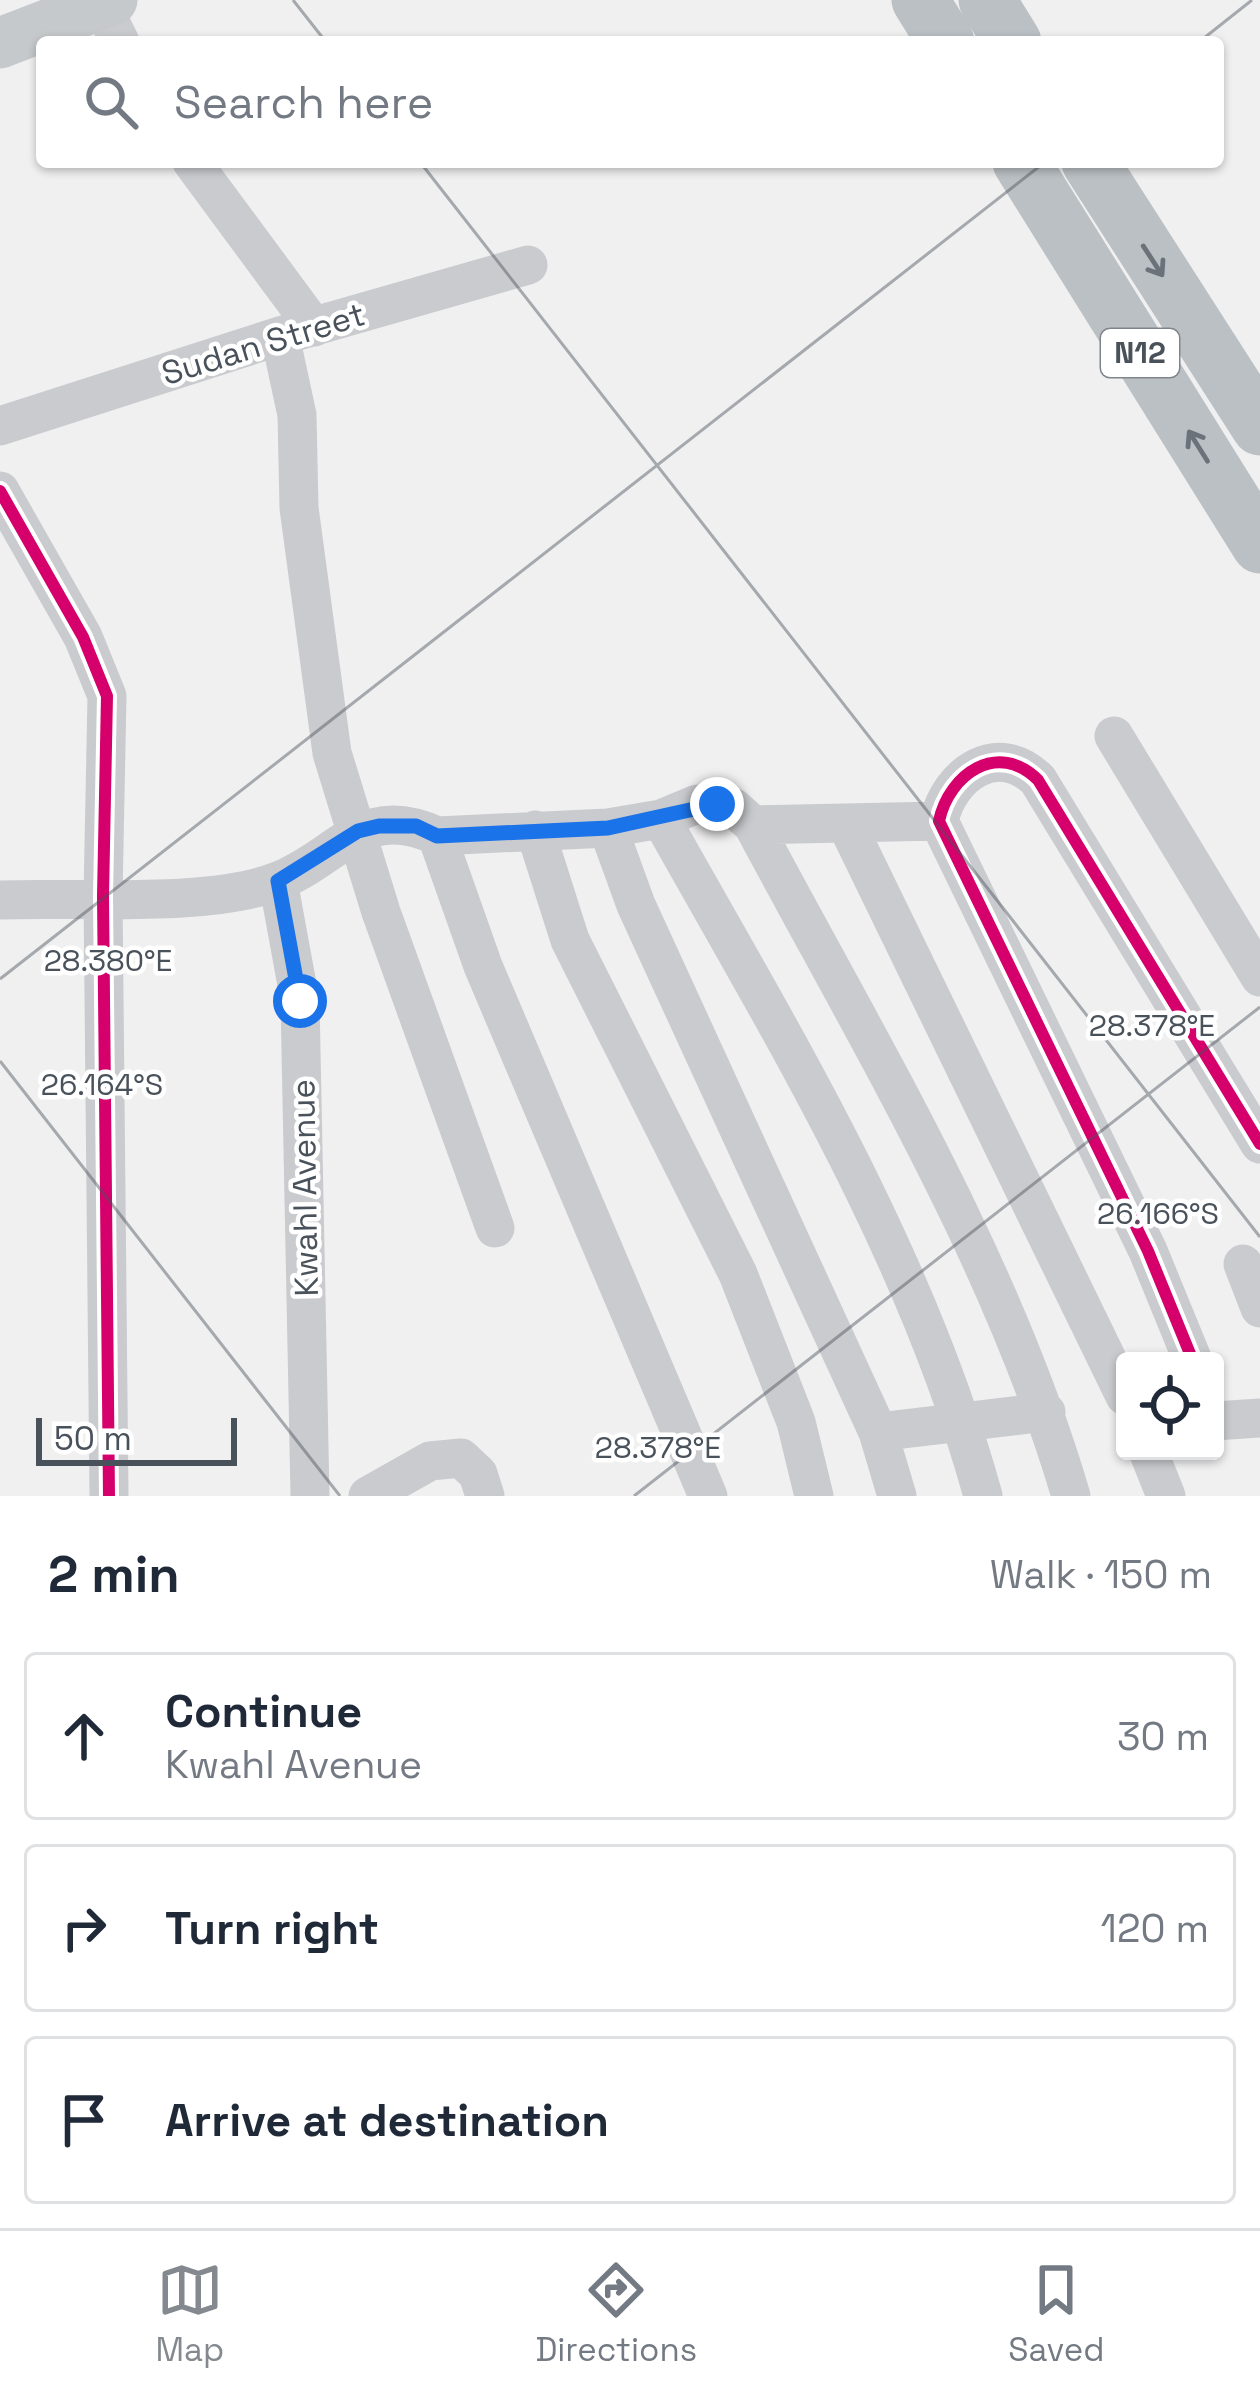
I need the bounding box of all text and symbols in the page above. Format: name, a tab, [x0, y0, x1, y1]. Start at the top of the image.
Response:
search box	[36, 36, 1224, 168]
icon: search	[78, 69, 144, 135]
text: Search here	[174, 74, 433, 131]
one-way arrow	[1141, 243, 1166, 277]
street label: Sudan Street	[157, 293, 370, 395]
road number: N12	[1101, 329, 1179, 377]
one-way arrow	[1186, 429, 1210, 463]
route end	[690, 777, 744, 831]
text: 28.380°E	[44, 941, 172, 980]
route start	[273, 974, 327, 1028]
text: 28.378°E	[1089, 1006, 1215, 1045]
text: 26.164°S	[41, 1065, 163, 1104]
street label: Kwahl Avenue	[282, 1079, 328, 1297]
text: 26.166°S	[1097, 1194, 1219, 1233]
map controls	[1116, 1352, 1224, 1460]
button: locate	[1116, 1352, 1224, 1460]
scale bar	[36, 1412, 237, 1465]
text: 50 m	[54, 1418, 132, 1460]
text: 28.378°E	[595, 1428, 721, 1467]
text: 2 min	[48, 1542, 180, 1607]
text: Walk · 150 m	[990, 1550, 1212, 1599]
text: Continue	[165, 1683, 362, 1740]
icon: ahead	[51, 1703, 117, 1769]
text: 30 m	[1117, 1712, 1209, 1761]
text: Kwahl Avenue	[165, 1740, 422, 1789]
icon: right	[51, 1895, 117, 1961]
text: Turn right	[165, 1900, 379, 1957]
text: 120 m	[1101, 1904, 1209, 1953]
icon: arrive	[51, 2087, 117, 2153]
text: Arrive at destination	[165, 2092, 609, 2149]
tab: Map	[156, 2257, 224, 2371]
tab: Directions	[535, 2257, 697, 2371]
tab: Saved	[1008, 2257, 1104, 2371]

